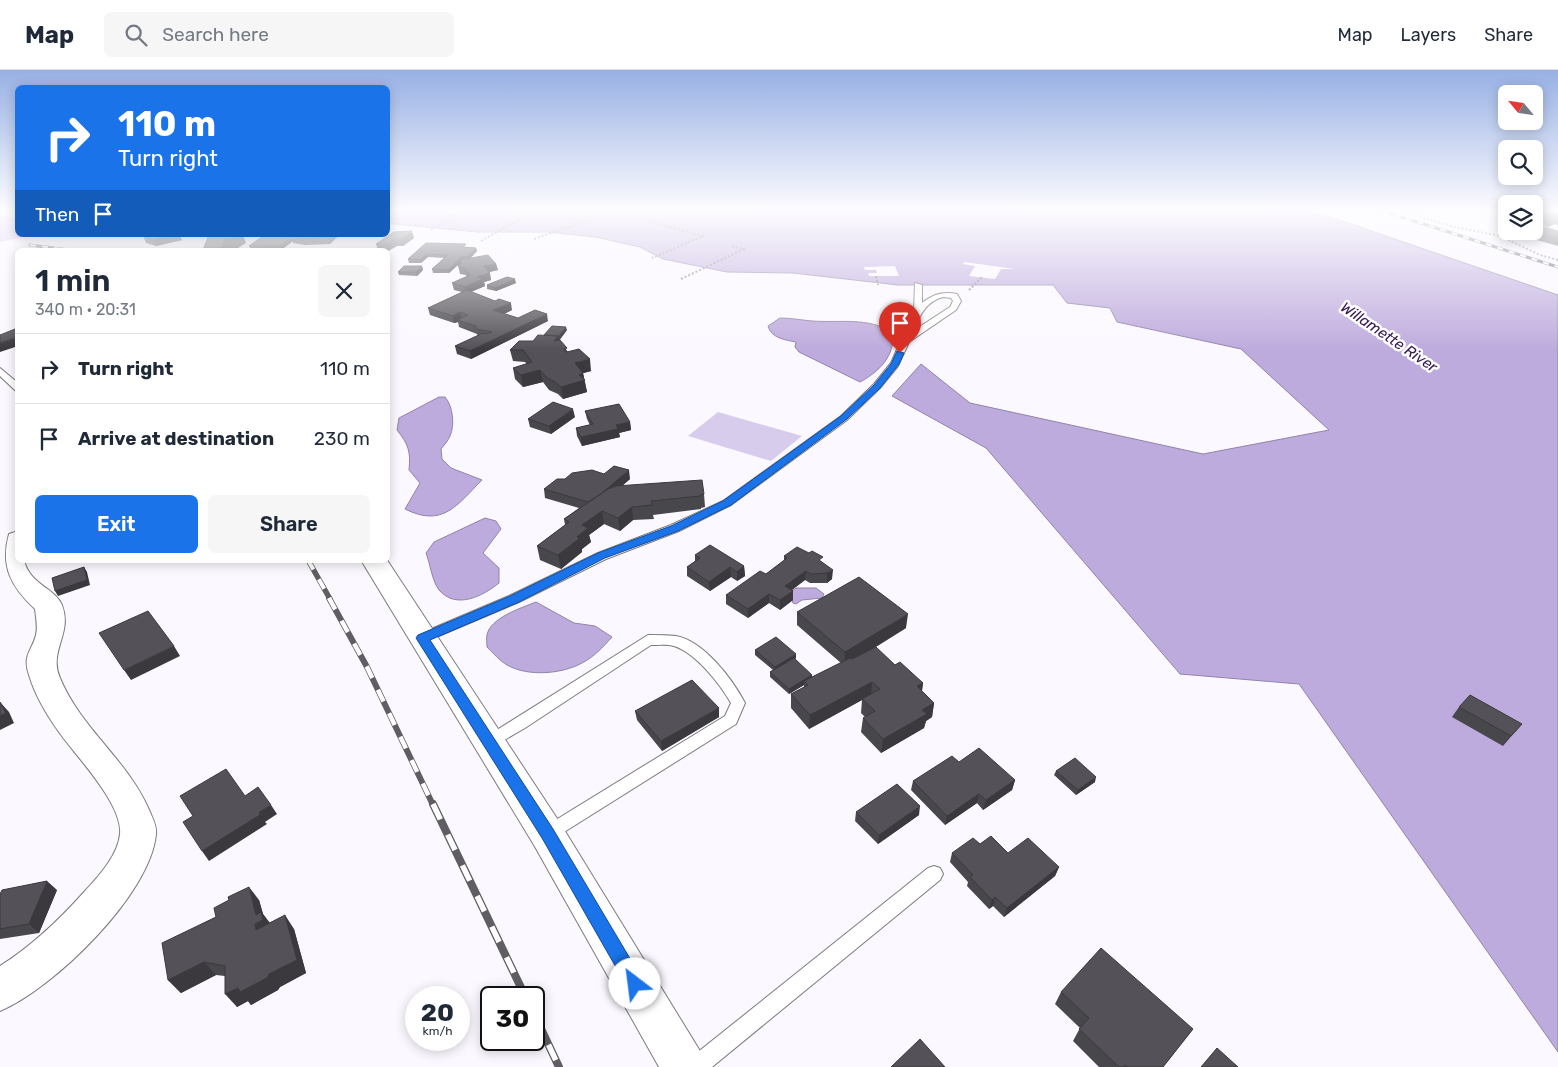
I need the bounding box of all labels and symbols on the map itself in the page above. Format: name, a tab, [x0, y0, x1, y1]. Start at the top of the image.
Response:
north arrow	[1498, 85, 1542, 130]
water label: Willamette River	[1337, 298, 1442, 377]
pin	[879, 302, 921, 353]
position arrow	[608, 957, 660, 1009]
speed limit sign: 30	[480, 986, 545, 1051]

